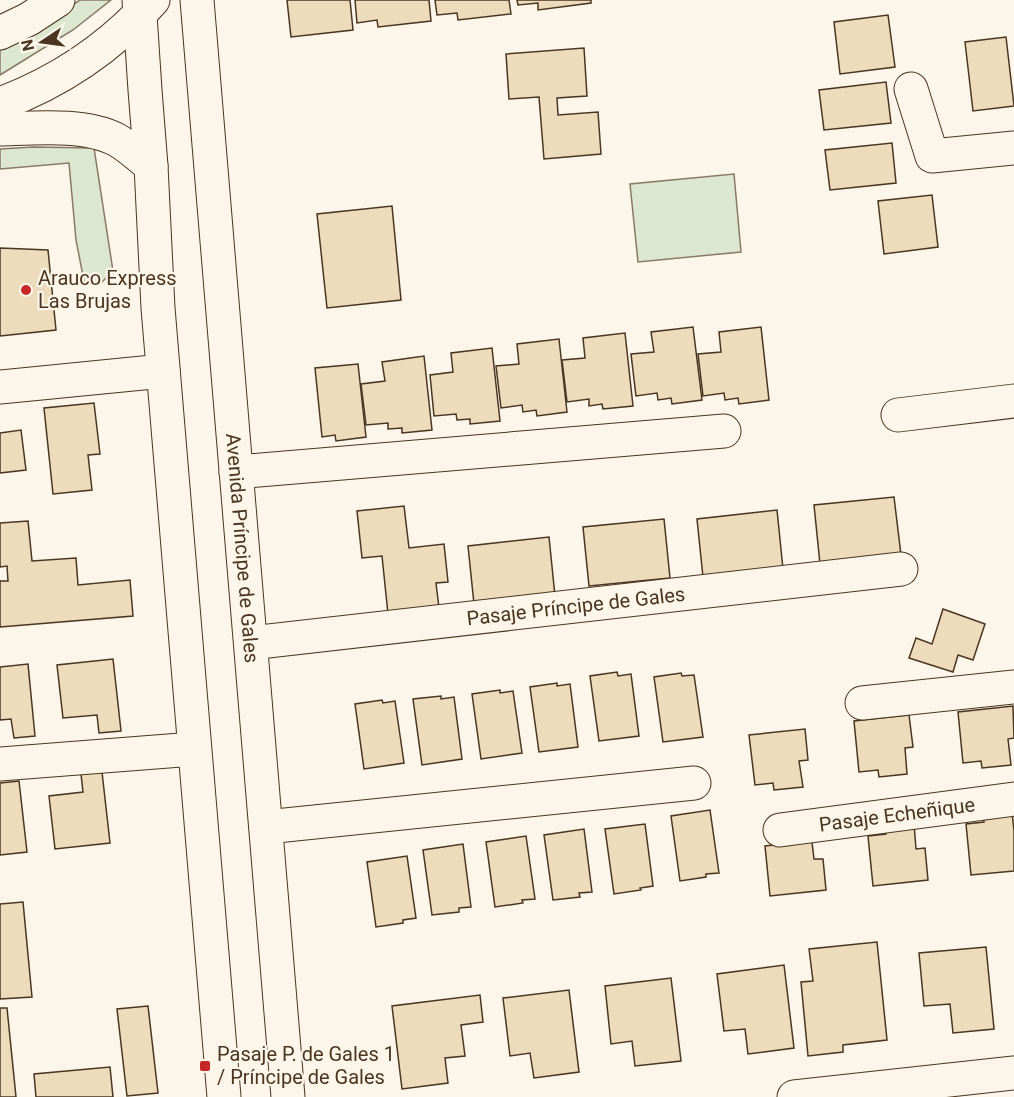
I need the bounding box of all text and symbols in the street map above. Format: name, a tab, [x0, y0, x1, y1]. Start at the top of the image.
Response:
north arrow	[12, 12, 72, 72]
text: N	[17, 38, 38, 53]
place label: Arauco Express Las Brujas	[38, 266, 177, 313]
marker: Arauco Express Las Brujas	[19, 283, 33, 297]
street label: Avenida Príncipe de Gales	[221, 432, 264, 664]
street label: Pasaje Príncipe de Gales	[465, 582, 686, 630]
street label: Pasaje Echeñique	[817, 792, 976, 837]
place label: Pasaje P. de Gales 1 / Príncipe de Gales	[217, 1042, 395, 1089]
marker: Pasaje P. de Gales 1 / Príncipe de Gales	[198, 1059, 212, 1073]

